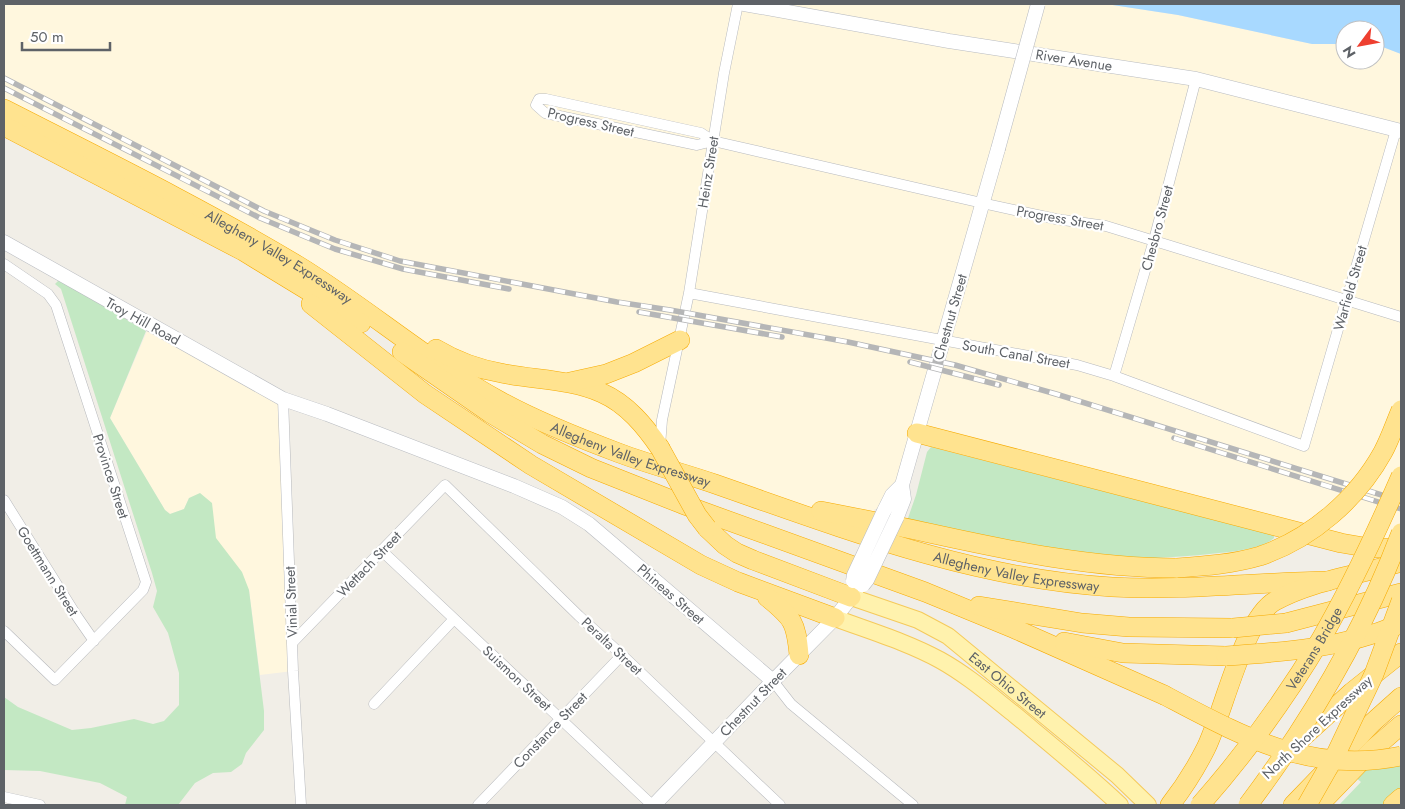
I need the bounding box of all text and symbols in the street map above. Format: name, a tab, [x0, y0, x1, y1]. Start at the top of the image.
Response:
scale bar	[22, 20, 110, 52]
north arrow	[1335, 20, 1385, 70]
text: 50 m	[30, 26, 64, 48]
text: N	[1338, 42, 1360, 62]
street label: River Avenue	[1034, 44, 1114, 76]
street label: Progress Street	[546, 102, 637, 142]
street label: Heinz Street	[692, 134, 724, 209]
street label: Chesbro Street	[1136, 182, 1178, 273]
street label: Progress Street	[1015, 200, 1106, 236]
street label: Allegheny Valley Expressway	[202, 205, 357, 309]
street label: Warfield Street	[1328, 243, 1372, 333]
street label: Chestnut Street	[928, 271, 972, 362]
street label: Troy Hill Road	[102, 292, 184, 350]
street label: South Canal Street	[961, 335, 1072, 373]
street label: Allegheny Valley Expressway	[547, 417, 714, 492]
street label: Province Street	[88, 431, 134, 522]
street label: Goettmann Street	[12, 522, 84, 620]
street label: Wettach Street	[332, 526, 406, 602]
street label: Allegheny Valley Expressway	[931, 546, 1101, 596]
street label: Phineas Street	[633, 559, 709, 629]
street label: Vinial Street	[280, 565, 302, 638]
street label: Veterans Bridge	[1281, 603, 1347, 694]
street label: Peralta Street	[577, 612, 647, 680]
street label: Suismon Street	[478, 641, 556, 716]
street label: East Ohio Street	[965, 647, 1051, 723]
street label: Chestnut Street	[715, 663, 791, 741]
street label: North Shore Expressway	[1258, 670, 1377, 783]
street label: Constance Street	[508, 687, 592, 773]

